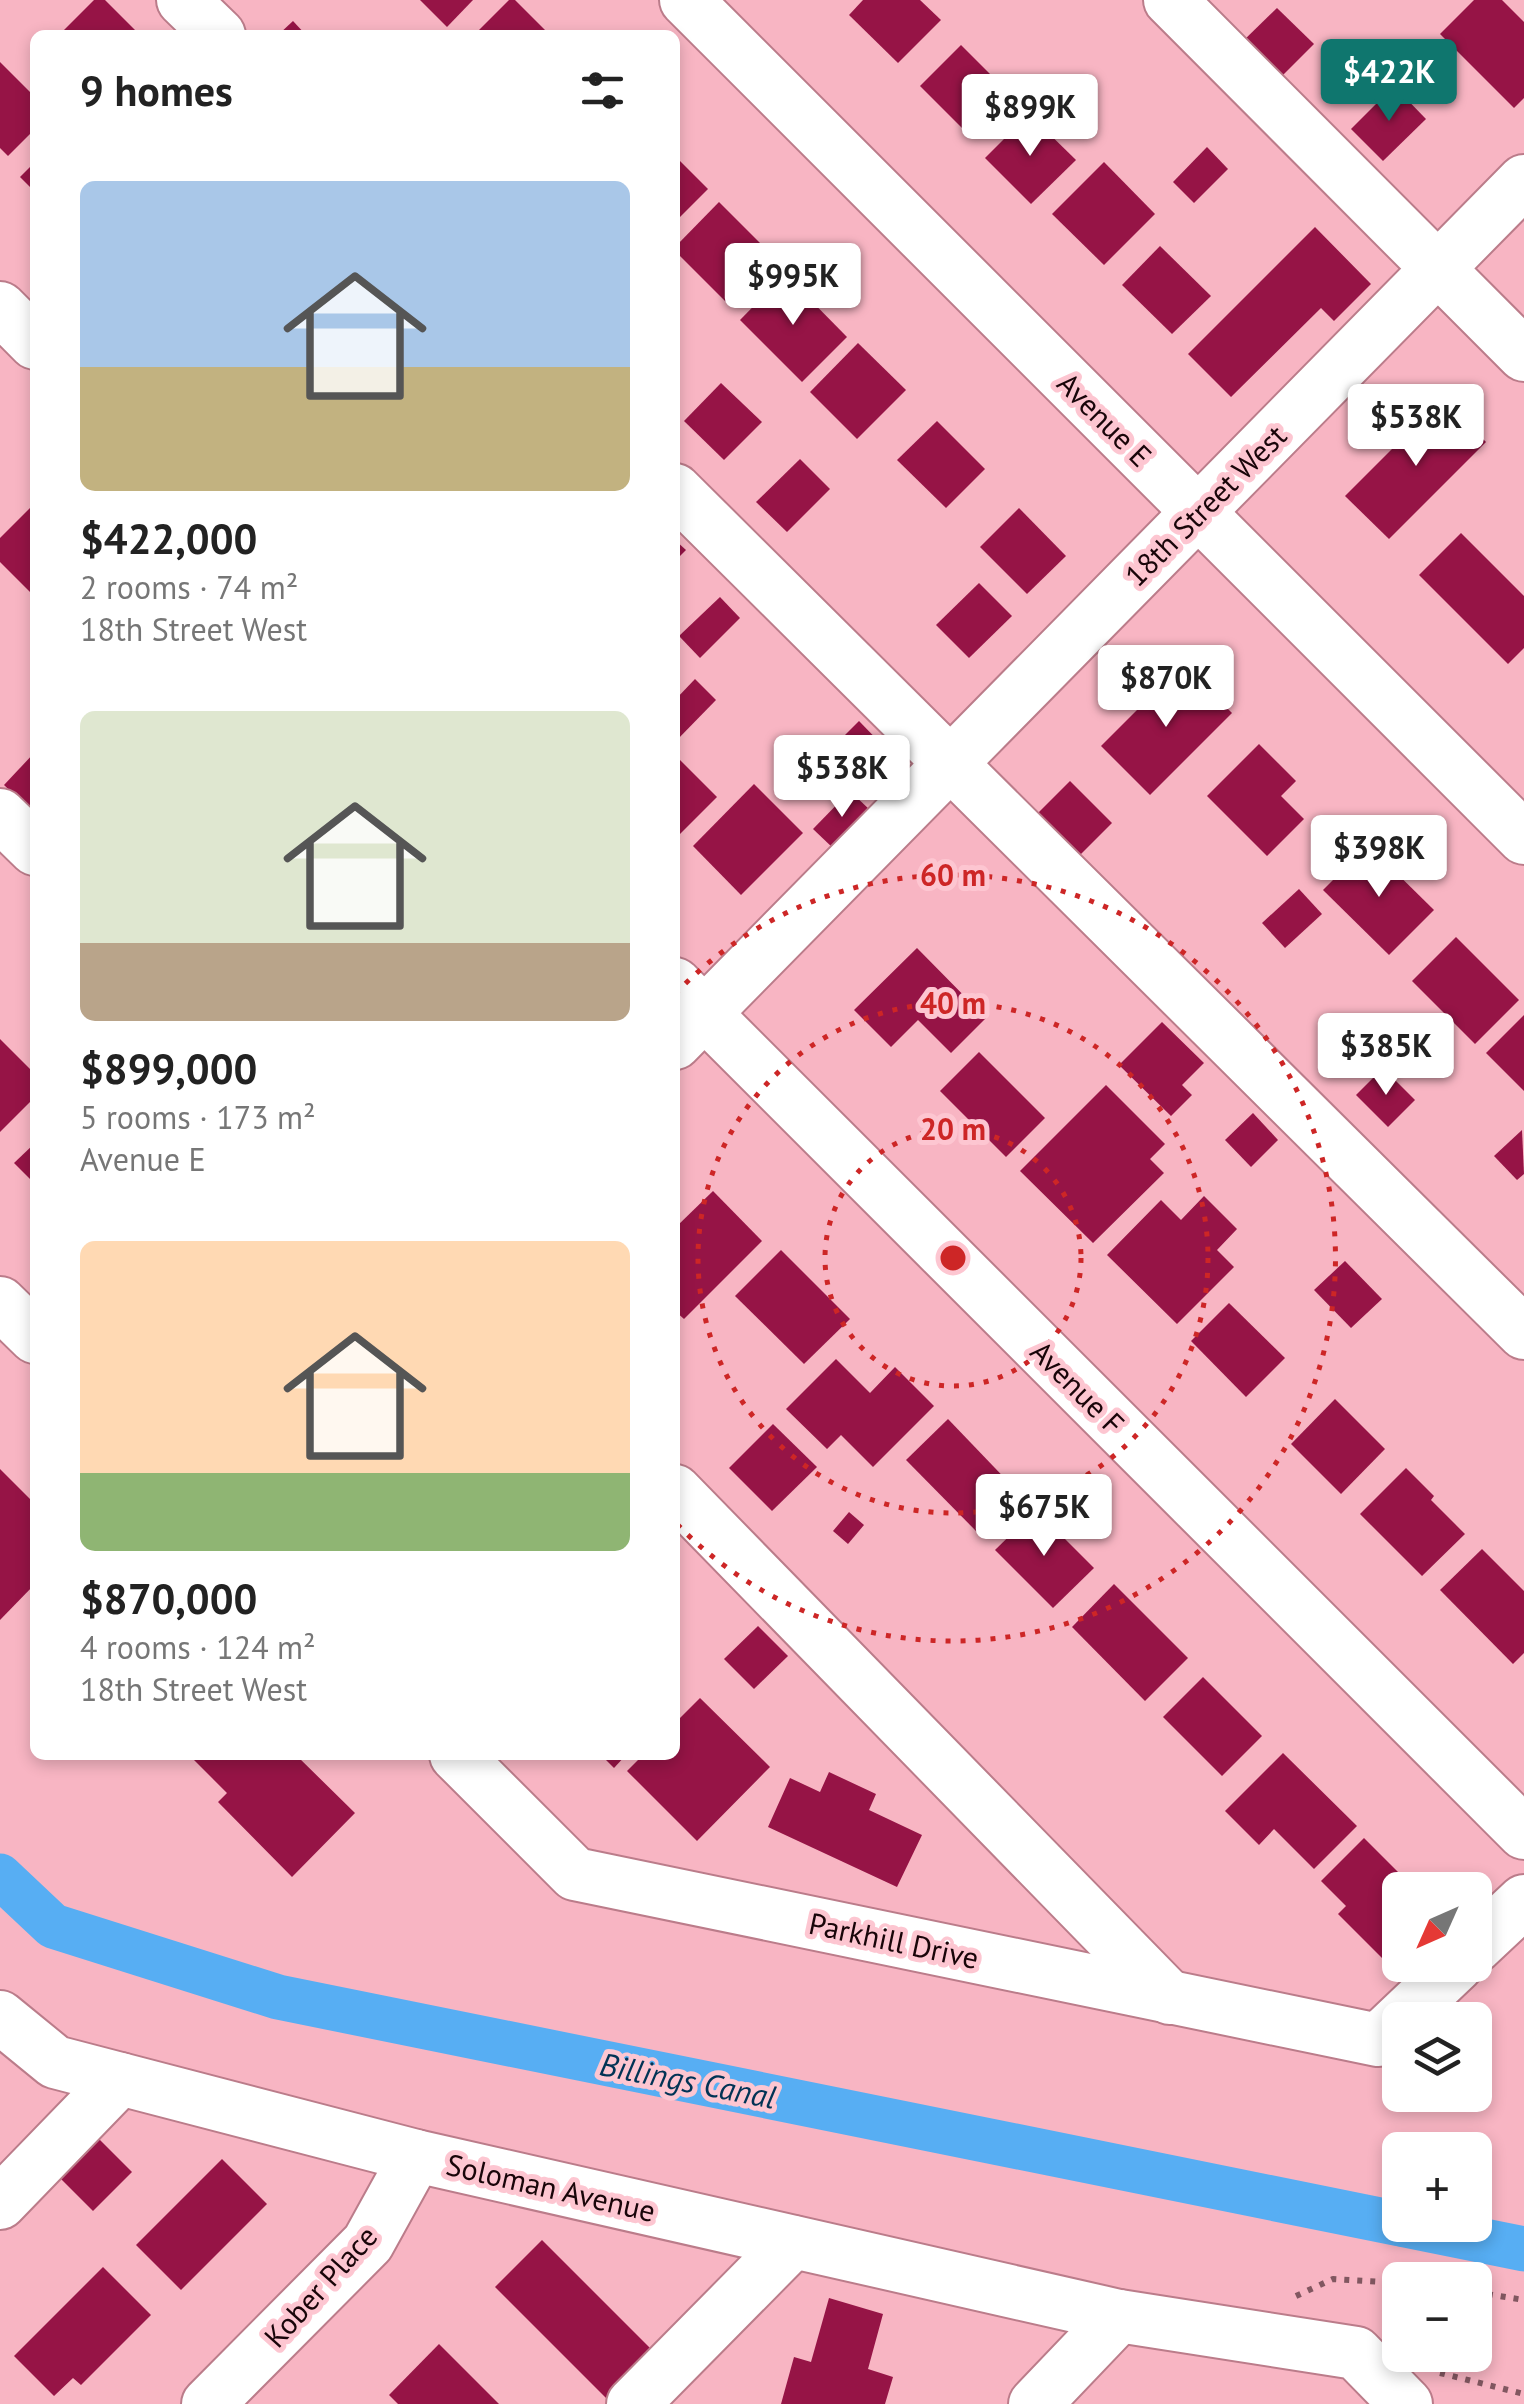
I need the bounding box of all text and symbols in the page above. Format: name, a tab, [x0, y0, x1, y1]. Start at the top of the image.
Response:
pin: $422K	[1319, 39, 1459, 124]
text: $422K	[1343, 50, 1435, 92]
text: 9 homes	[80, 63, 233, 118]
icon: filters	[575, 63, 630, 118]
pin: $899K	[960, 74, 1100, 159]
text: $899K	[984, 85, 1076, 127]
pin: $995K	[723, 243, 863, 328]
icon: home	[265, 246, 445, 426]
text: $995K	[747, 254, 839, 296]
street label: Avenue E	[1050, 364, 1160, 474]
pin: $538K	[1346, 384, 1486, 469]
text: $538K	[1370, 395, 1462, 437]
street label: 18th Street West	[1116, 416, 1294, 594]
text: $422,000	[80, 511, 257, 566]
text: 2 rooms · 74 m²	[80, 566, 298, 608]
text: 18th Street West	[80, 608, 307, 650]
pin: $870K	[1096, 645, 1236, 730]
text: $870K	[1120, 656, 1212, 698]
pin: $538K	[772, 735, 912, 820]
text: $538K	[796, 746, 888, 788]
icon: home	[265, 776, 445, 956]
pin: $398K	[1309, 815, 1449, 900]
text: $398K	[1333, 826, 1425, 868]
text: 60 m	[920, 855, 986, 894]
text: 40 m	[920, 983, 986, 1022]
pin: $385K	[1316, 1013, 1456, 1098]
text: $385K	[1340, 1024, 1432, 1066]
text: $899,000	[80, 1041, 257, 1096]
text: 5 rooms · 173 m²	[80, 1096, 316, 1138]
text: 20 m	[920, 1109, 986, 1148]
text: Avenue E	[80, 1138, 206, 1180]
centre of rings	[935, 1240, 971, 1276]
icon: home	[265, 1306, 445, 1486]
street label: Avenue F	[1023, 1332, 1133, 1442]
pin: $675K	[974, 1474, 1114, 1559]
text: $675K	[998, 1485, 1090, 1527]
text: $870,000	[80, 1571, 257, 1626]
text: 4 rooms · 124 m²	[80, 1626, 316, 1668]
text: 18th Street West	[80, 1668, 307, 1710]
north arrow	[1382, 1872, 1492, 1982]
map controls	[1382, 1872, 1492, 2372]
street label: Parkhill Drive	[806, 1903, 982, 1977]
button: layers	[1382, 2002, 1492, 2112]
water label: Billings Canal	[596, 2042, 780, 2118]
button: +	[1382, 2132, 1492, 2242]
street label: Soloman Avenue	[443, 2144, 659, 2230]
street label: Kober Place	[255, 2217, 385, 2355]
button: −	[1382, 2262, 1492, 2372]

